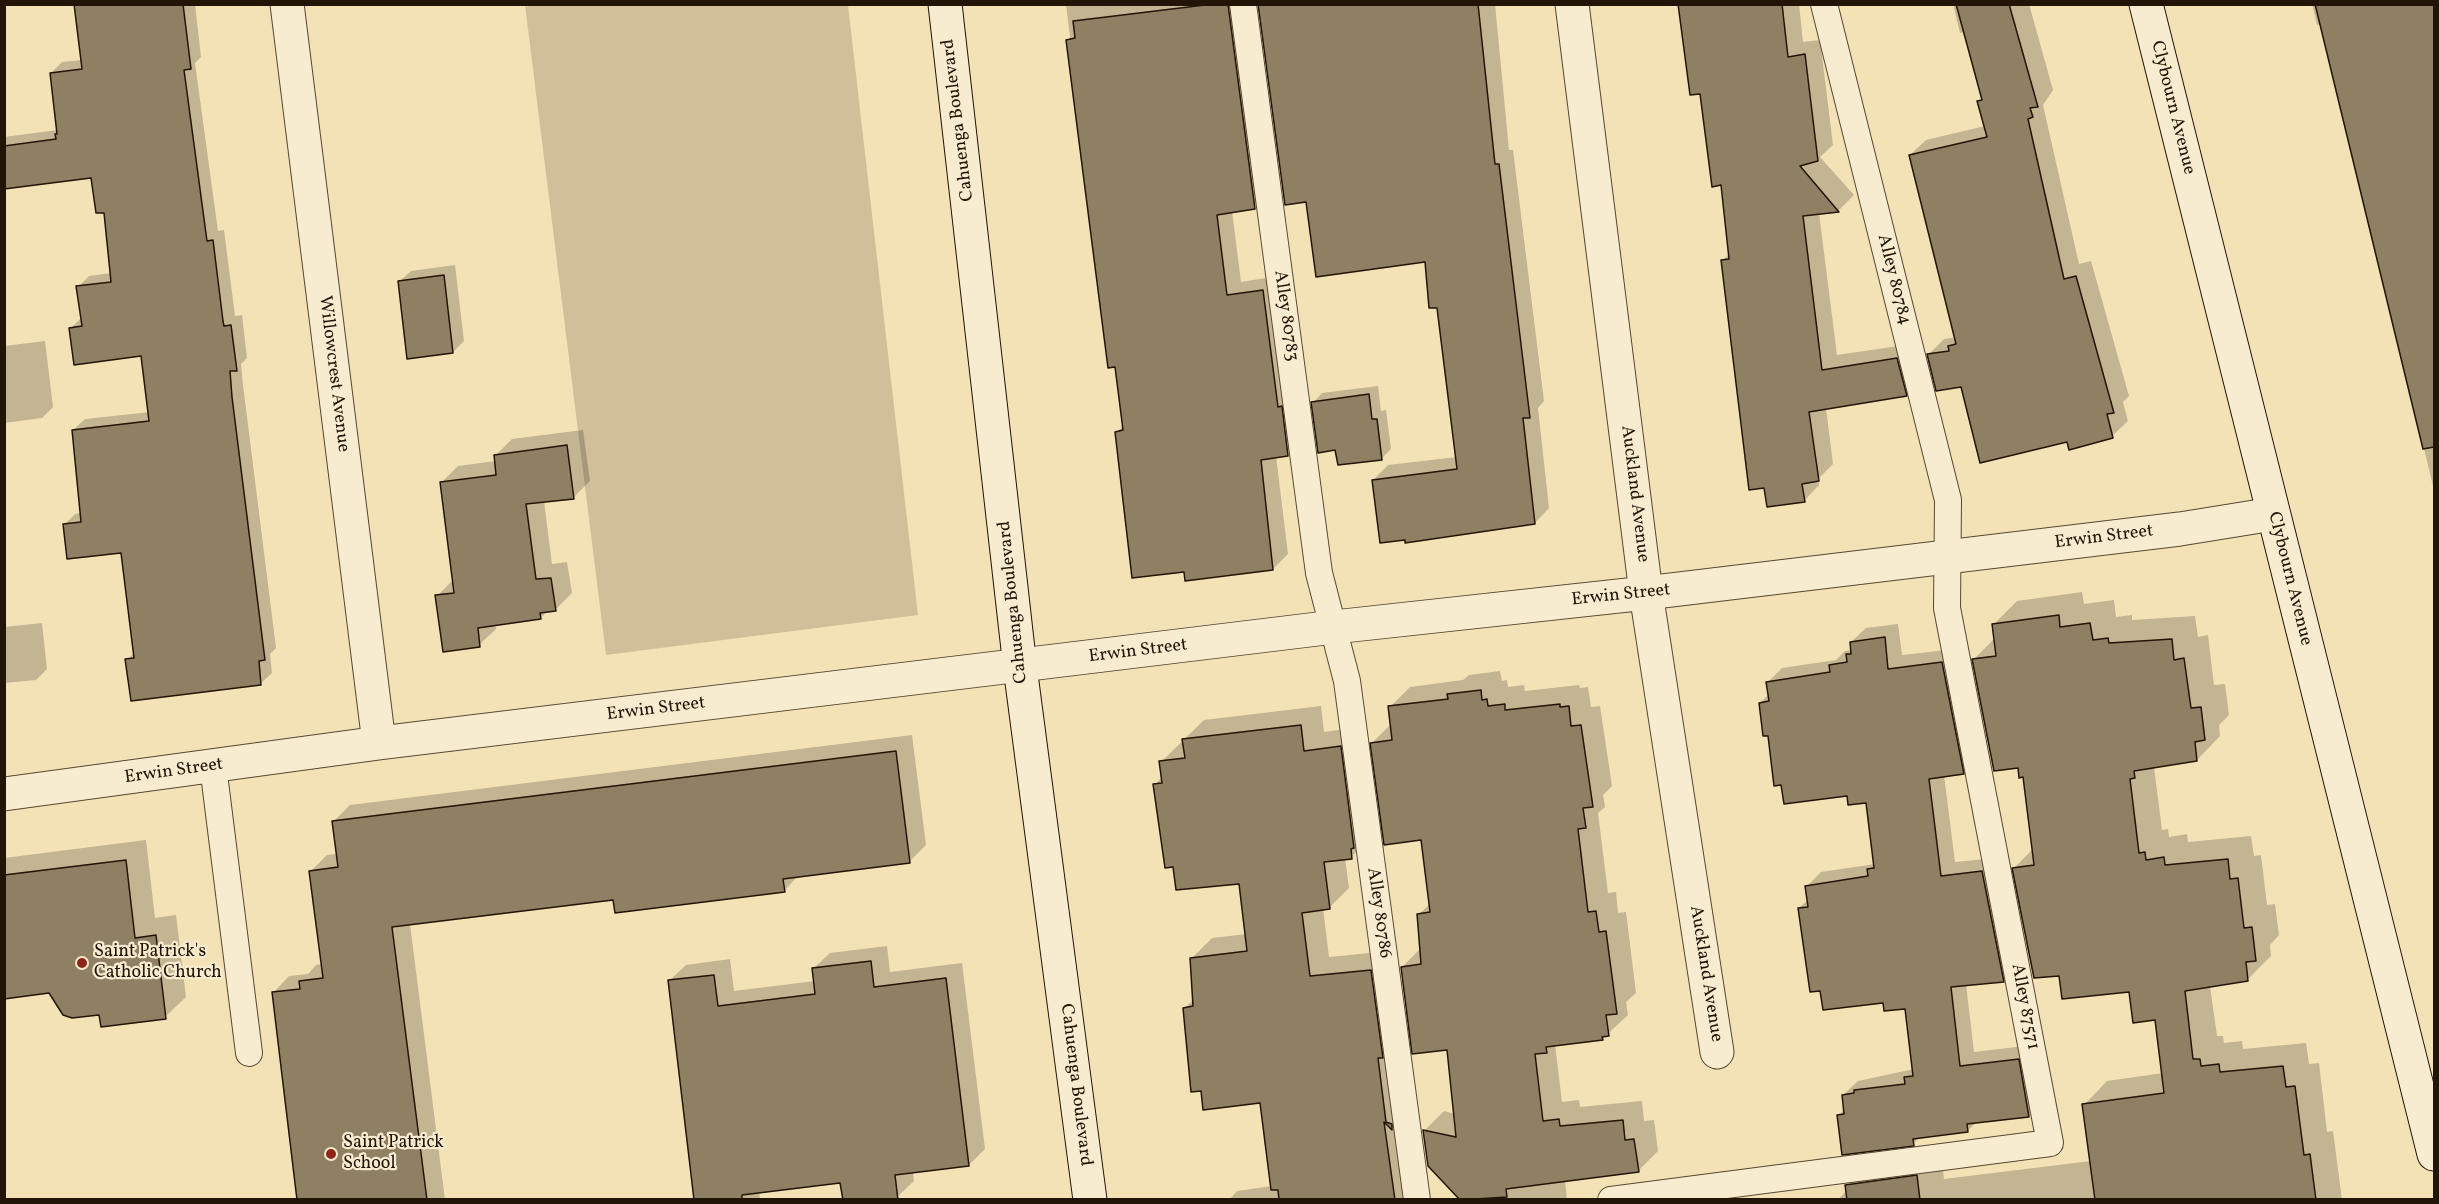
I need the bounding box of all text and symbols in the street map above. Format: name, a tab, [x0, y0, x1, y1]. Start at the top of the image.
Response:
street label: Cahuenga Boulevard	[938, 38, 980, 202]
street label: Clybourn Avenue	[2145, 39, 2199, 177]
street label: Alley 80784	[1871, 232, 1915, 328]
street label: Alley 80783	[1268, 269, 1302, 363]
street label: Willowcrest Avenue	[313, 295, 353, 453]
street label: Auckland Avenue	[1615, 424, 1653, 564]
street label: Clybourn Avenue	[2262, 510, 2316, 648]
street label: Cahuenga Boulevard	[995, 520, 1033, 684]
street label: Erwin Street	[2053, 521, 2155, 555]
street label: Erwin Street	[1571, 580, 1671, 612]
street label: Erwin Street	[1087, 635, 1189, 669]
street label: Erwin Street	[605, 693, 707, 727]
street label: Erwin Street	[123, 754, 225, 790]
street label: Alley 80786	[1361, 866, 1395, 960]
street label: Auckland Avenue	[1684, 904, 1726, 1044]
place label: Saint Patrick's Catholic Church	[94, 942, 222, 984]
marker: Saint Patrick's Catholic Church	[75, 956, 89, 970]
street label: Alley 87571	[2005, 962, 2043, 1052]
street label: Cahuenga Boulevard	[1054, 1003, 1096, 1167]
place label: Saint Patrick School	[343, 1133, 444, 1176]
marker: Saint Patrick School	[324, 1147, 338, 1161]

